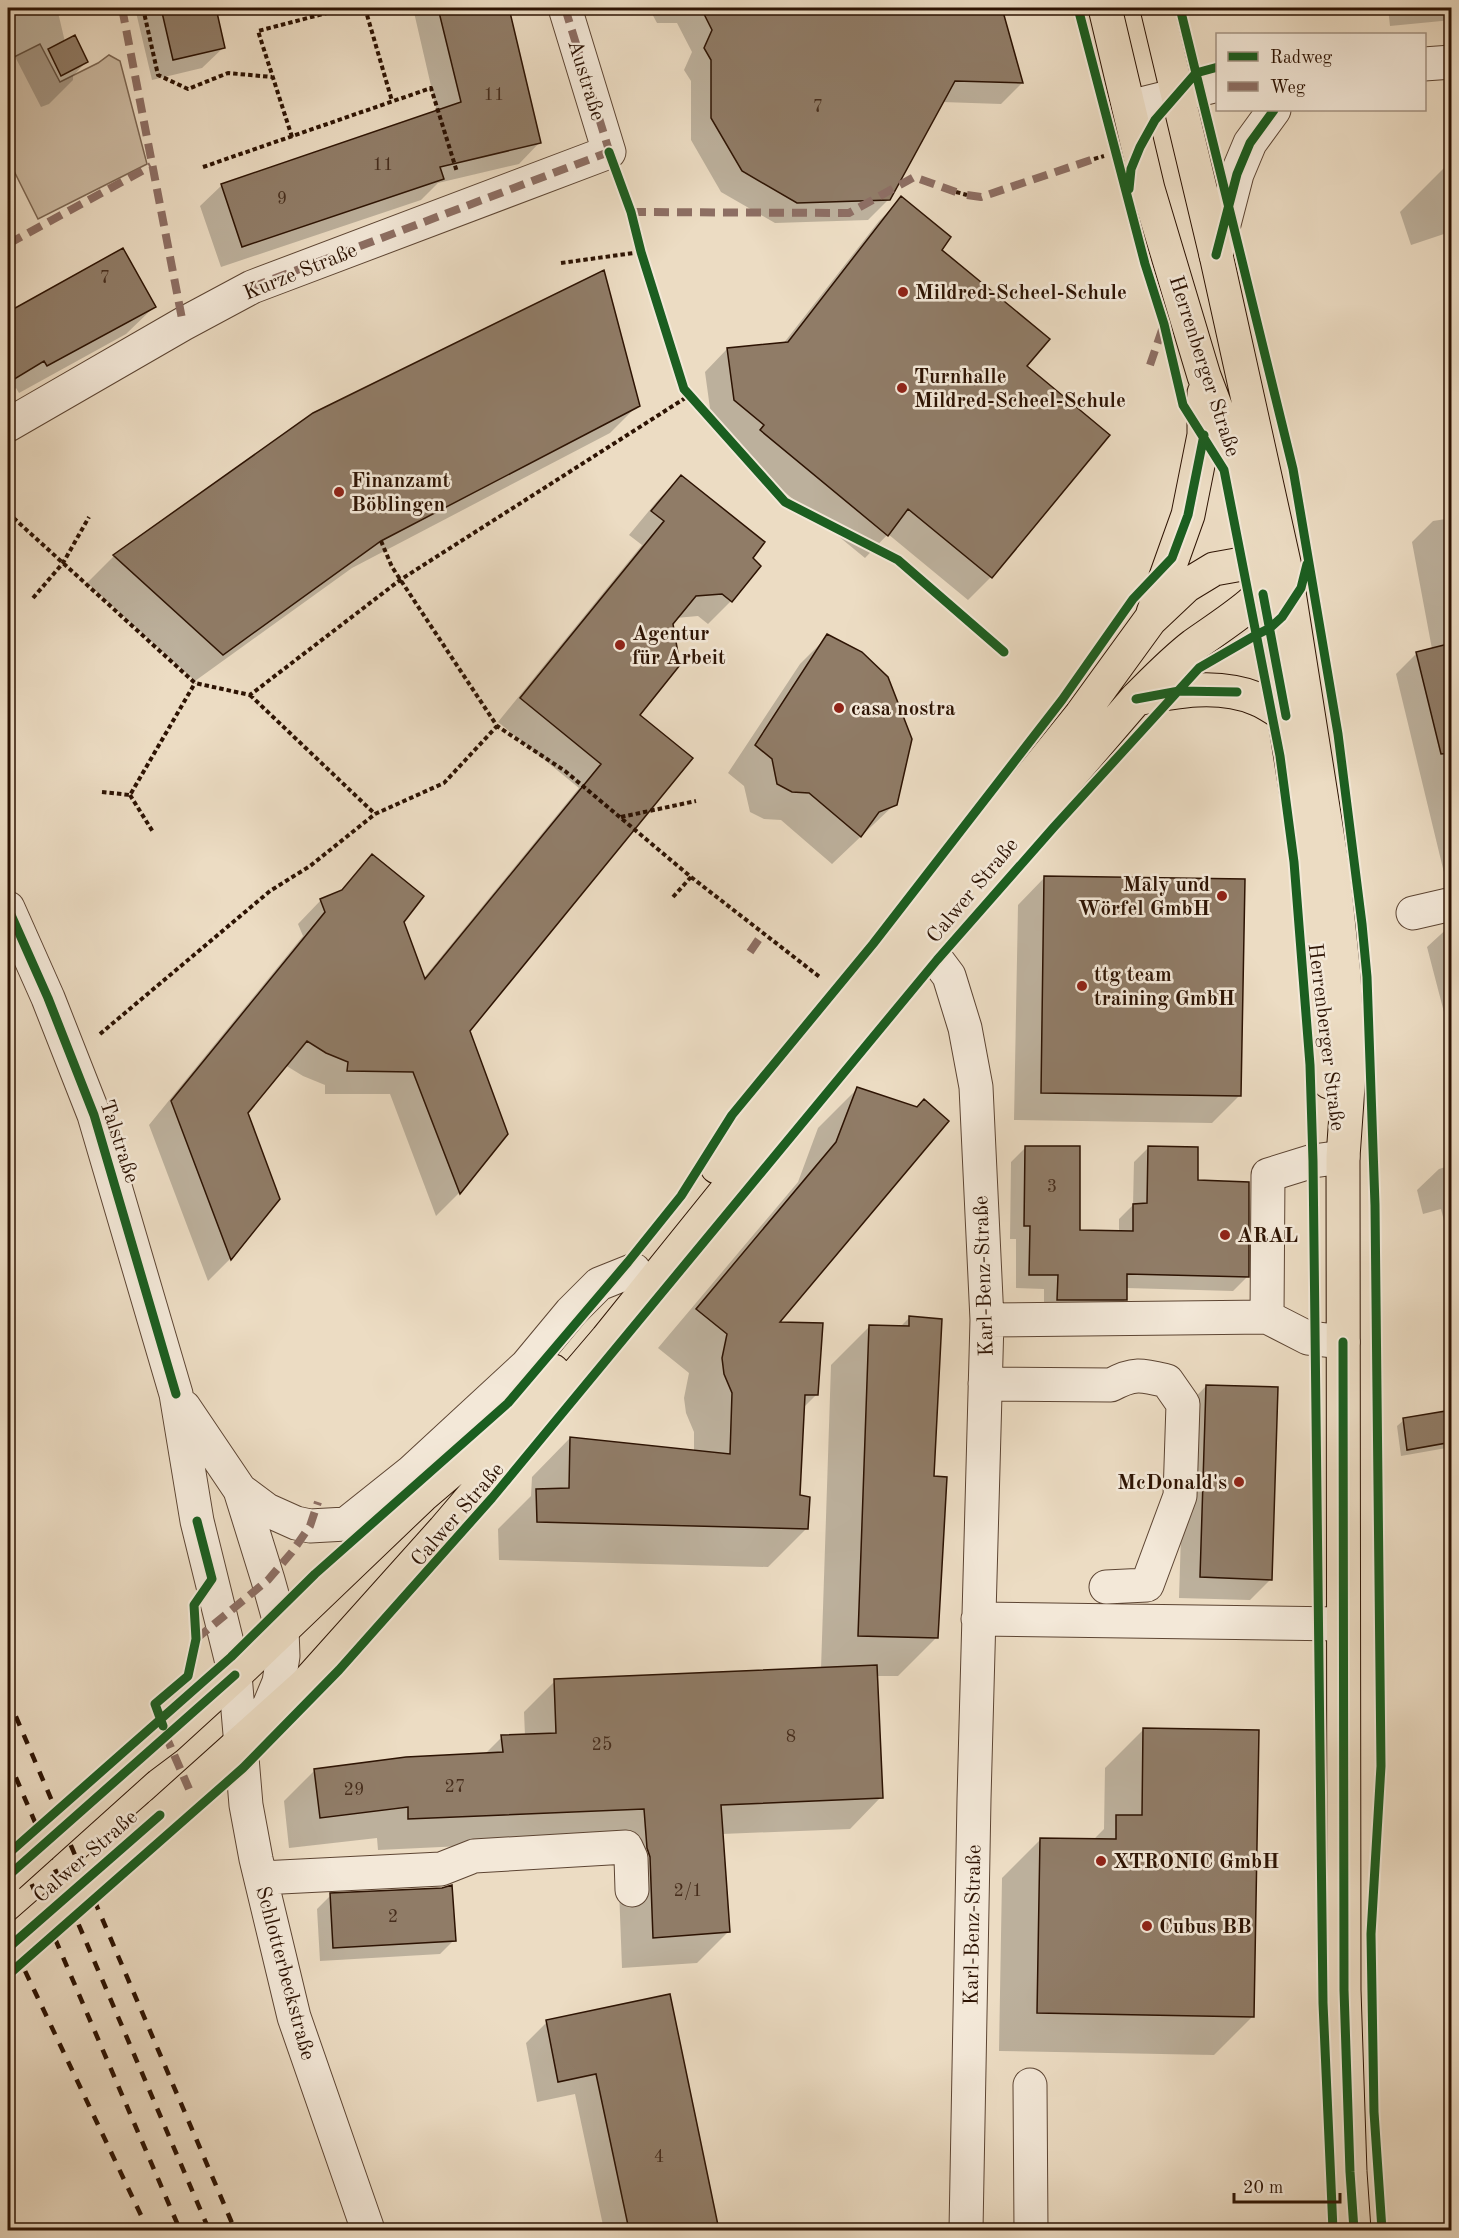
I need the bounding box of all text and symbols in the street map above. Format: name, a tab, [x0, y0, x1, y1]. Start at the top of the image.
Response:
legend	[1216, 33, 1426, 111]
street label: Austraße	[563, 37, 608, 123]
text: Radweg	[1270, 49, 1333, 67]
text: Weg	[1270, 79, 1306, 97]
house number: 11	[484, 86, 504, 104]
house number: 7	[813, 98, 823, 116]
house number: 11	[373, 156, 393, 174]
house number: 9	[277, 190, 287, 208]
street label: Kurze Straße	[241, 240, 360, 305]
house number: 7	[100, 269, 110, 287]
street label: Herrenberger Straße	[1164, 273, 1243, 460]
place label: Mildred-Scheel-Schule	[915, 283, 1127, 304]
marker: Mildred-Scheel-Schule	[896, 285, 910, 299]
place label: Turnhalle Mildred-Scheel-Schule	[914, 367, 1126, 412]
marker: Turnhalle Mildred-Scheel-Schule	[895, 381, 909, 395]
place label: Finanzamt Böblingen	[351, 471, 450, 516]
marker: Finanzamt Böblingen	[332, 485, 346, 499]
place label: Agentur für Arbeit	[632, 624, 726, 669]
marker: Agentur für Arbeit	[613, 638, 627, 652]
place label: casa nostra	[851, 699, 956, 720]
marker: casa nostra	[832, 701, 846, 715]
street label: Calwer Straße	[923, 835, 1023, 947]
place label: Maly und Wörfel GmbH	[1078, 875, 1210, 920]
marker: Maly und Wörfel GmbH	[1215, 889, 1229, 903]
street label: Herrenberger Straße	[1304, 942, 1347, 1132]
place label: ttg team training GmbH	[1094, 965, 1235, 1010]
marker: ttg team training GmbH	[1075, 979, 1089, 993]
street label: Talstraße	[95, 1097, 142, 1186]
house number: 3	[1047, 1178, 1057, 1196]
street label: Karl-Benz-Straße	[971, 1195, 998, 1357]
place label: ARAL	[1237, 1226, 1298, 1247]
marker: ARAL	[1218, 1228, 1232, 1242]
street label: Calwer Straße	[408, 1459, 509, 1571]
place label: McDonald's	[1117, 1473, 1227, 1494]
marker: McDonald's	[1232, 1475, 1246, 1489]
house number: 8	[786, 1728, 796, 1746]
house number: 25	[592, 1736, 612, 1754]
house number: 27	[445, 1778, 465, 1796]
house number: 29	[344, 1781, 364, 1799]
street label: Calwer Straße	[30, 1807, 142, 1908]
street label: Karl-Benz-Straße	[962, 1844, 985, 2006]
place label: XTRONIC GmbH	[1113, 1852, 1279, 1873]
marker: XTRONIC GmbH	[1094, 1854, 1108, 1868]
house number: 2/1	[674, 1882, 702, 1900]
street label: Schlotterbeckstraße	[251, 1884, 318, 2063]
house number: 2	[388, 1908, 398, 1926]
place label: Cubus BB	[1159, 1917, 1252, 1938]
marker: Cubus BB	[1140, 1919, 1154, 1933]
house number: 4	[654, 2148, 664, 2166]
scale bar	[1234, 2166, 1340, 2204]
text: 20 m	[1243, 2179, 1283, 2197]

